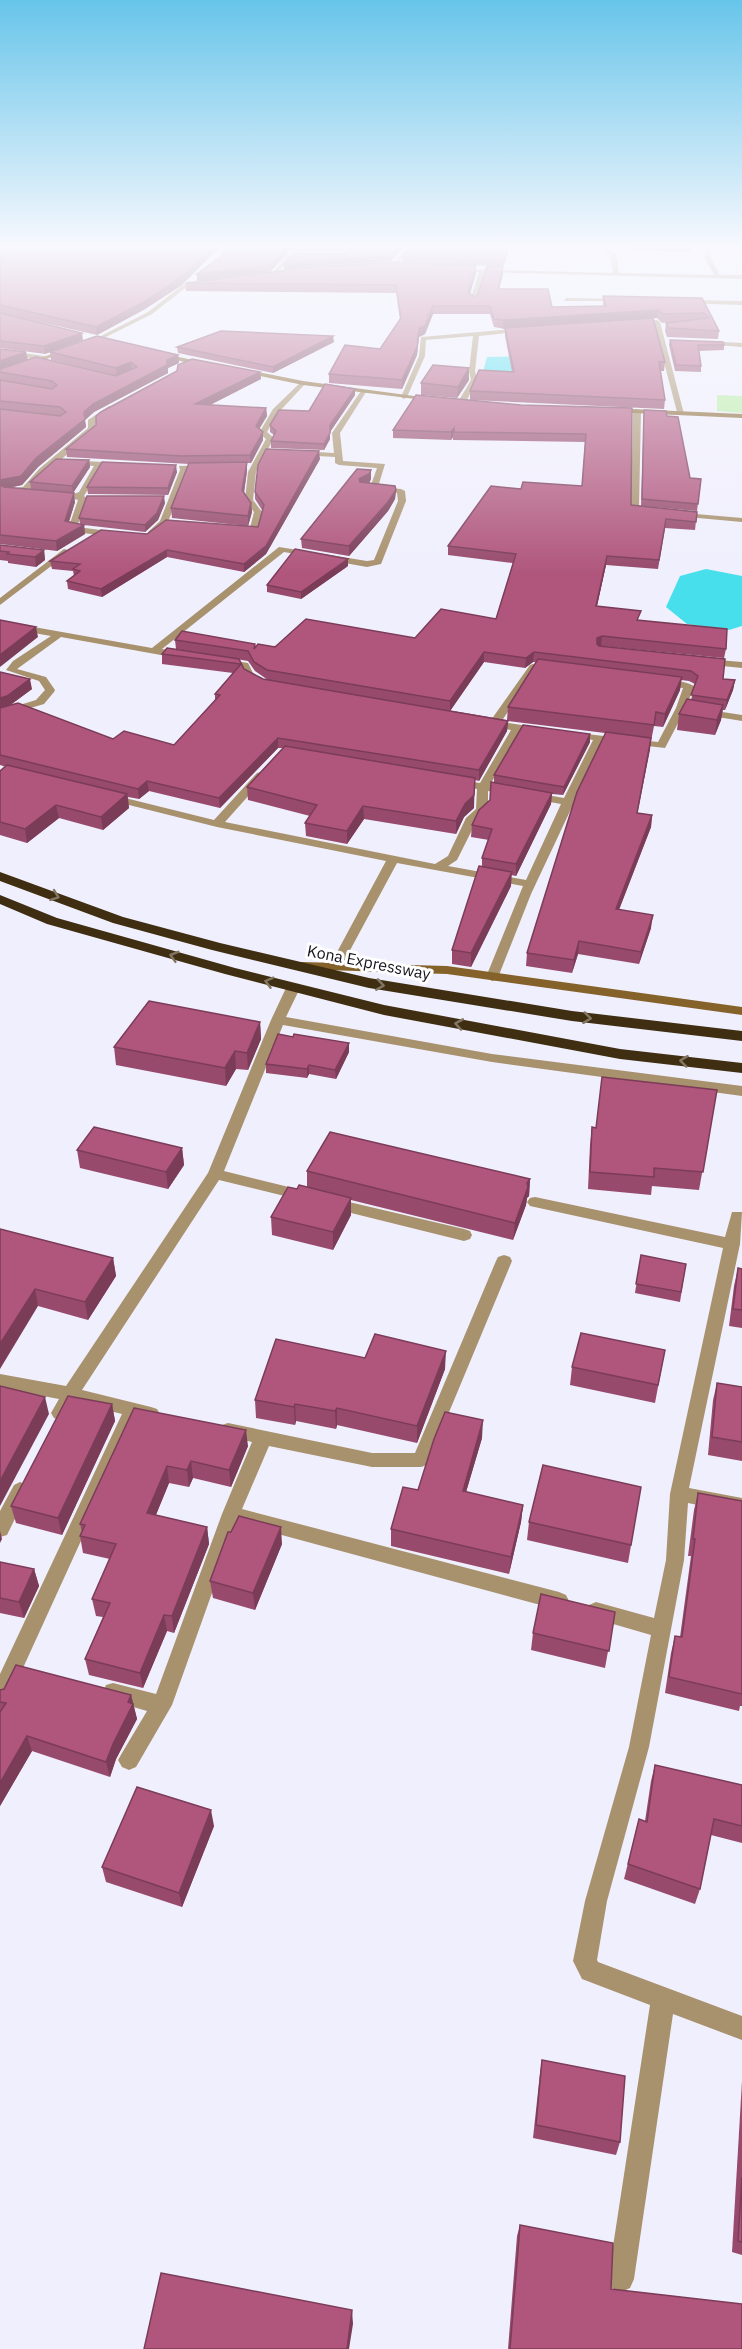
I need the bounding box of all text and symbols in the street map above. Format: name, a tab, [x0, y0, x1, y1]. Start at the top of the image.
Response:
one-way arrow	[49, 889, 60, 902]
street label: Kona Expressway	[306, 940, 432, 984]
one-way arrow	[169, 951, 180, 963]
one-way arrow	[264, 976, 274, 989]
one-way arrow	[376, 978, 385, 990]
one-way arrow	[583, 1011, 592, 1023]
one-way arrow	[455, 1018, 465, 1031]
one-way arrow	[679, 1055, 688, 1068]

